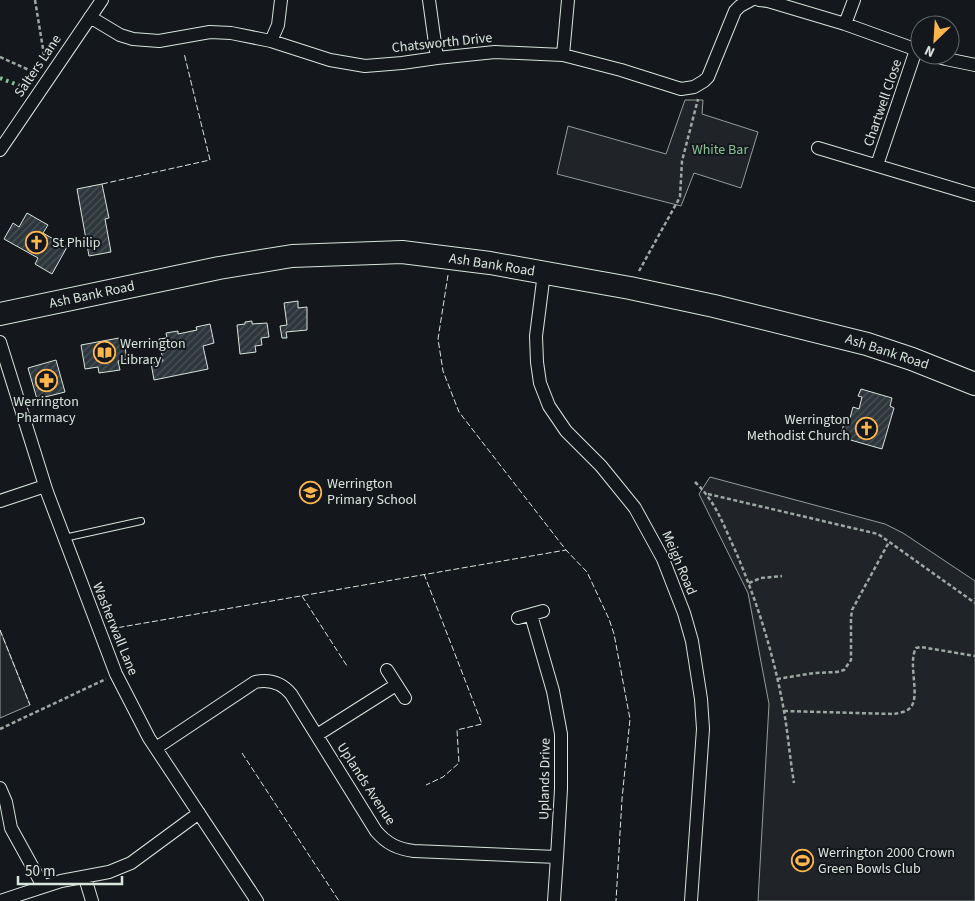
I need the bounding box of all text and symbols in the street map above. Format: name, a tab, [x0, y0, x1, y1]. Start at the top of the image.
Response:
north arrow	[910, 15, 960, 65]
street label: Chatsworth Drive	[391, 28, 493, 58]
street label: Salters Lane	[10, 31, 66, 101]
text: N	[921, 40, 938, 62]
street label: Chartwell Close	[859, 57, 907, 149]
park label: White Bar	[692, 140, 748, 160]
church icon: St Philip	[24, 231, 48, 255]
place label: St Philip	[52, 233, 101, 253]
street label: Ash Bank Road	[448, 248, 536, 282]
street label: Ash Bank Road	[47, 276, 137, 314]
street label: Ash Bank Road	[843, 329, 931, 375]
place label: Werrington Library	[120, 334, 186, 370]
library icon: Werrington Library	[92, 340, 116, 364]
pharmacy icon: Werrington Pharmacy	[34, 368, 58, 392]
place label: Werrington Pharmacy	[13, 392, 79, 428]
place label: Werrington Methodist Church	[747, 410, 850, 446]
church icon: Werrington Methodist Church	[854, 416, 878, 440]
place label: Werrington Primary School	[327, 474, 417, 510]
school or university icon: Werrington Primary School	[299, 480, 323, 504]
street label: Meigh Road	[656, 528, 702, 598]
street label: Washerwall Lane	[87, 579, 143, 679]
street label: Uplands Drive	[534, 738, 556, 820]
street label: Uplands Avenue	[332, 739, 400, 829]
place label: Werrington 2000 Crown Green Bowls Club	[818, 843, 955, 879]
sports icon: Werrington 2000 Crown Green Bowls Club	[790, 849, 814, 873]
scale bar	[18, 854, 121, 886]
text: 50 m	[25, 861, 55, 882]

